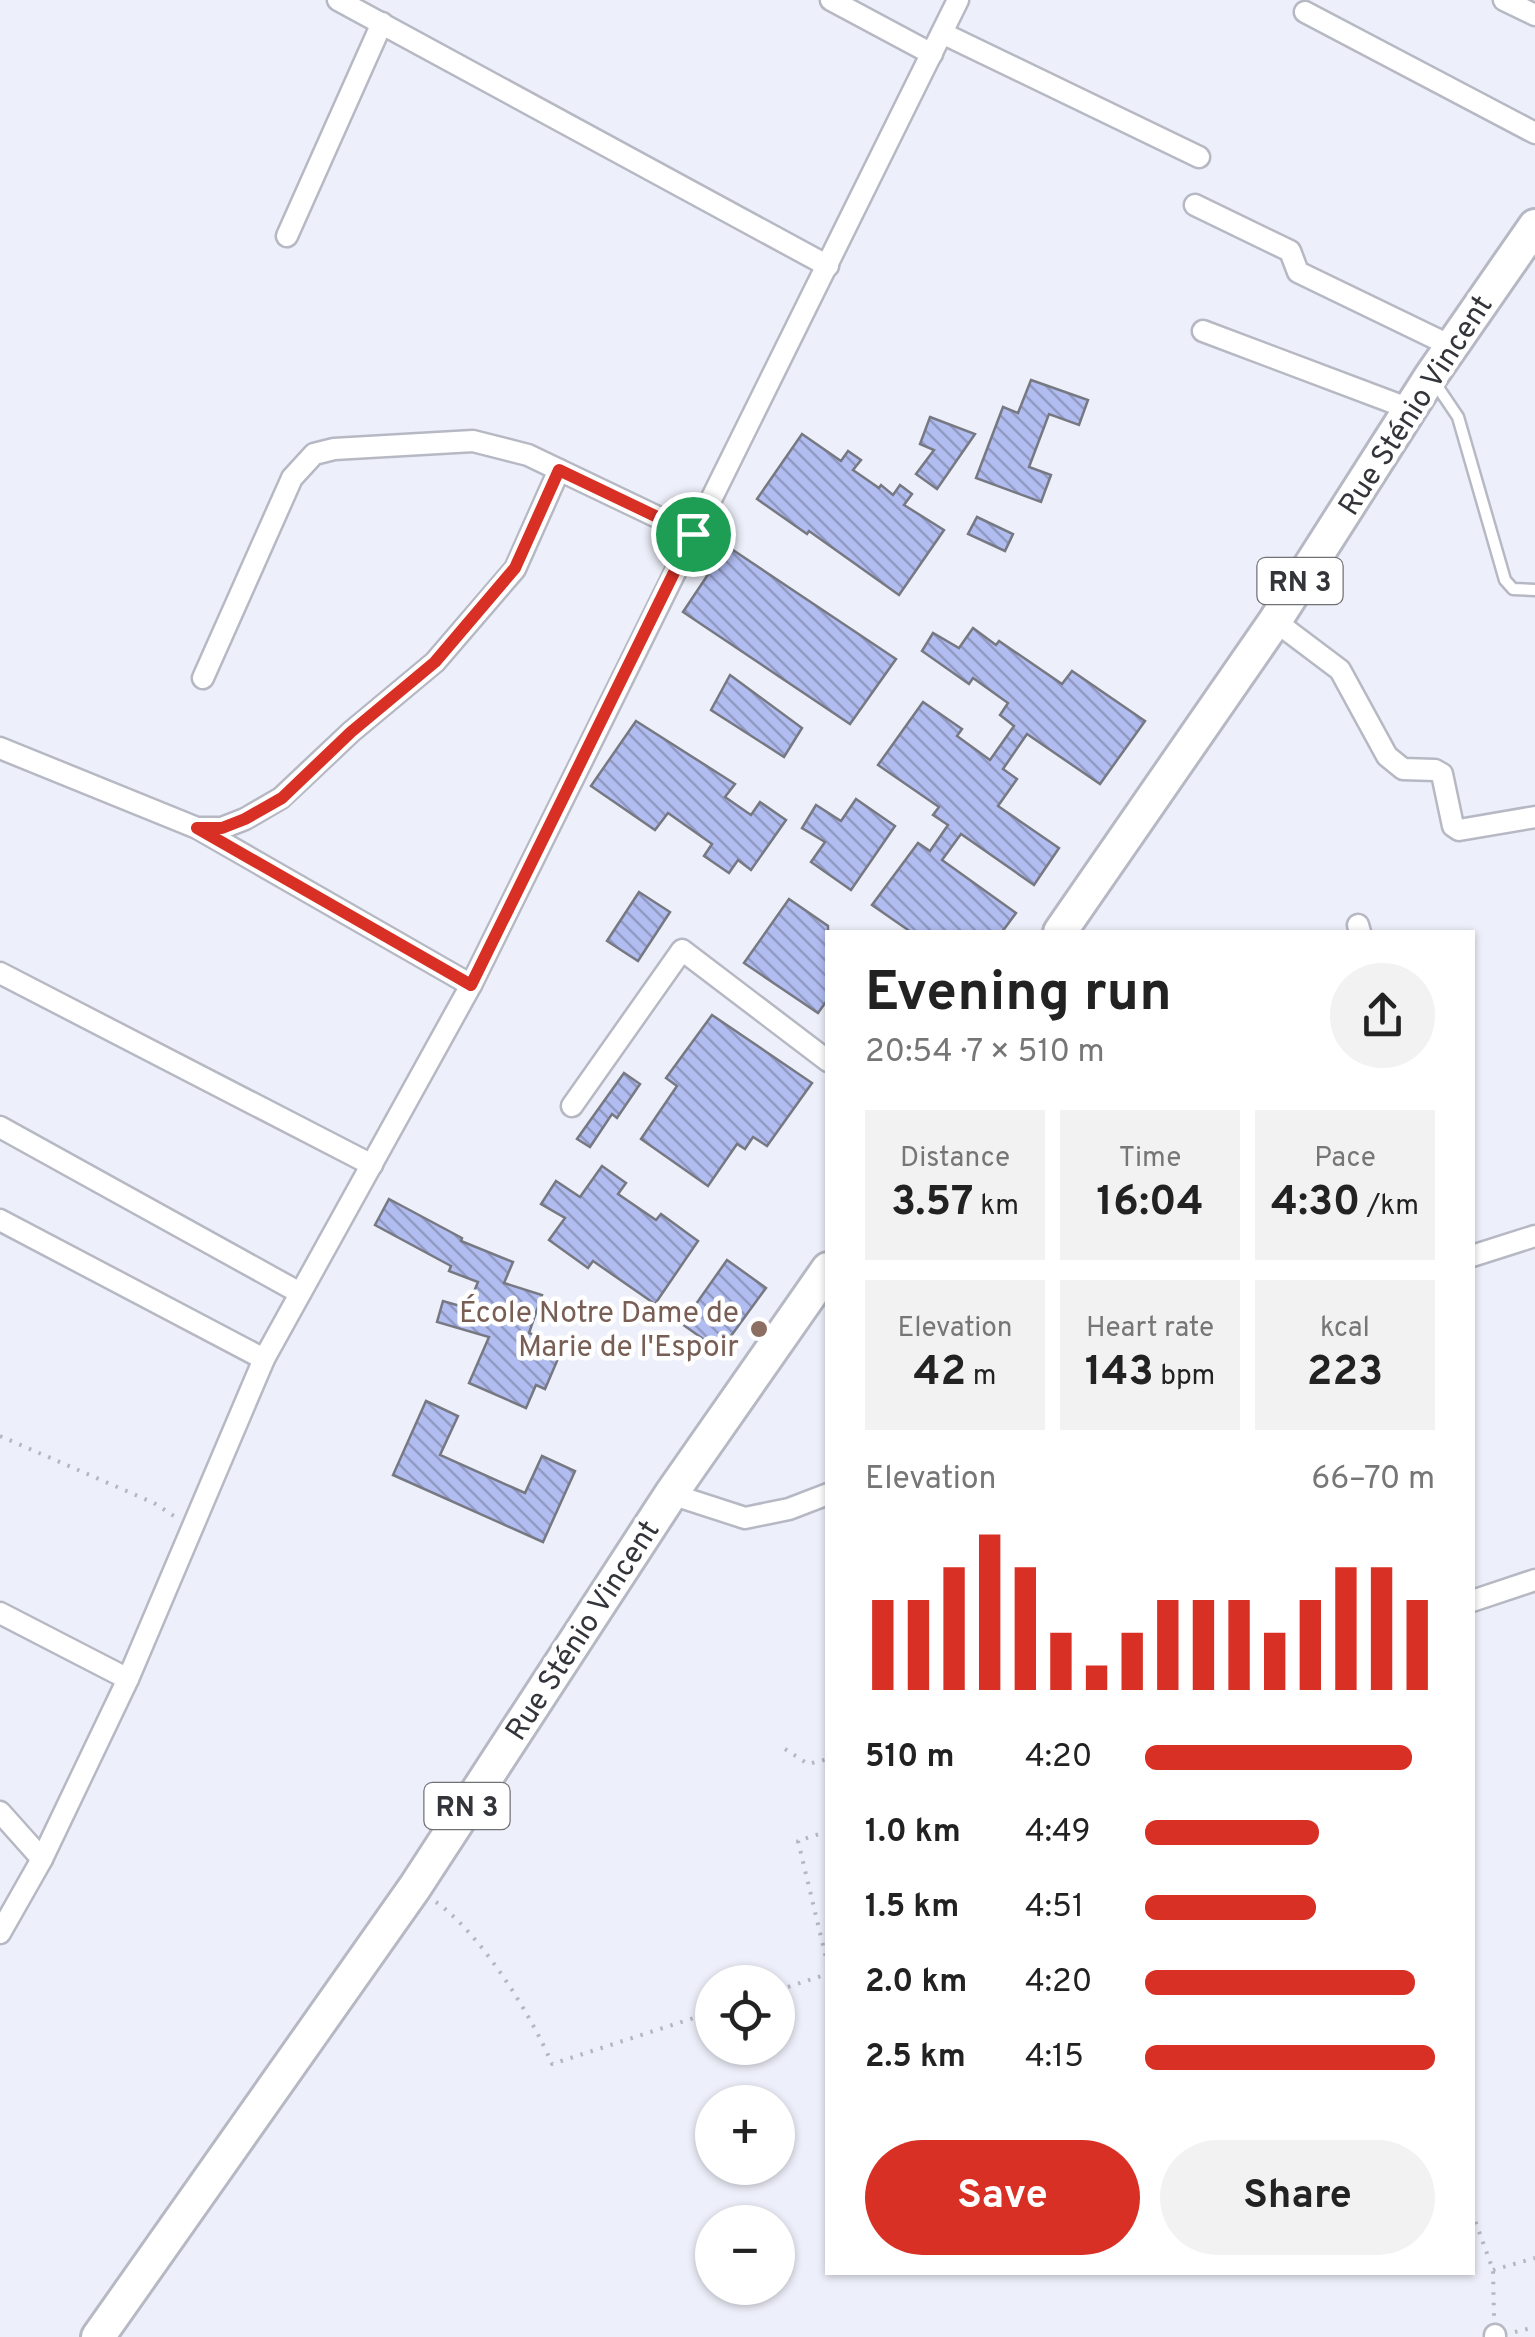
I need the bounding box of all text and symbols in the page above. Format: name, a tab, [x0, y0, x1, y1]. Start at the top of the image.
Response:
street label: Rue Sténio Vincent	[1332, 289, 1502, 524]
pin	[651, 492, 736, 577]
icon: arrive	[666, 507, 721, 562]
road number: RN 3	[1258, 558, 1342, 604]
text: Evening run	[865, 960, 1172, 1030]
button: share	[1330, 963, 1435, 1068]
text: 20:54 · 7 × 510 m	[865, 1033, 1105, 1073]
text: Distance	[900, 1141, 1010, 1177]
text: Time	[1119, 1141, 1181, 1177]
text: Pace	[1314, 1141, 1376, 1177]
text: 3.57	[891, 1177, 974, 1230]
text: 16:04	[1096, 1177, 1204, 1230]
text: 4:30	[1271, 1177, 1360, 1230]
text: km	[974, 1189, 1019, 1225]
text: /km	[1360, 1189, 1419, 1225]
place label: École Notre Dame de Marie de l'Espoir	[459, 1294, 739, 1367]
text: Elevation	[897, 1311, 1013, 1347]
text: Heart rate	[1086, 1311, 1214, 1347]
text: kcal	[1320, 1311, 1370, 1347]
marker: École Notre Dame de Marie de l'Espoir	[748, 1318, 770, 1340]
text: 42	[914, 1347, 966, 1400]
text: 143	[1085, 1347, 1154, 1400]
text: 223	[1307, 1347, 1383, 1400]
text: m	[966, 1359, 996, 1395]
text: bpm	[1154, 1359, 1215, 1395]
text: Elevation	[865, 1460, 997, 1500]
text: 66–70 m	[1311, 1460, 1435, 1500]
street label: Rue Sténio Vincent	[499, 1514, 669, 1749]
text: 510 m	[865, 1738, 954, 1778]
text: 4:20	[1025, 1738, 1092, 1778]
road number: RN 3	[424, 1783, 510, 1829]
text: 1.0 km	[865, 1813, 961, 1853]
text: 4:49	[1025, 1813, 1091, 1853]
text: 1.5 km	[865, 1888, 959, 1928]
text: 4:51	[1025, 1888, 1084, 1928]
text: 2.0 km	[865, 1963, 967, 2003]
text: 4:20	[1025, 1963, 1092, 2003]
map controls	[695, 1965, 795, 2305]
button: locate	[695, 1965, 795, 2065]
text: 2.5 km	[865, 2038, 966, 2078]
text: 4:15	[1025, 2038, 1084, 2078]
button: +	[695, 2085, 795, 2185]
button: Save	[865, 2140, 1140, 2255]
button: Share	[1160, 2140, 1435, 2255]
button: −	[695, 2205, 795, 2305]

